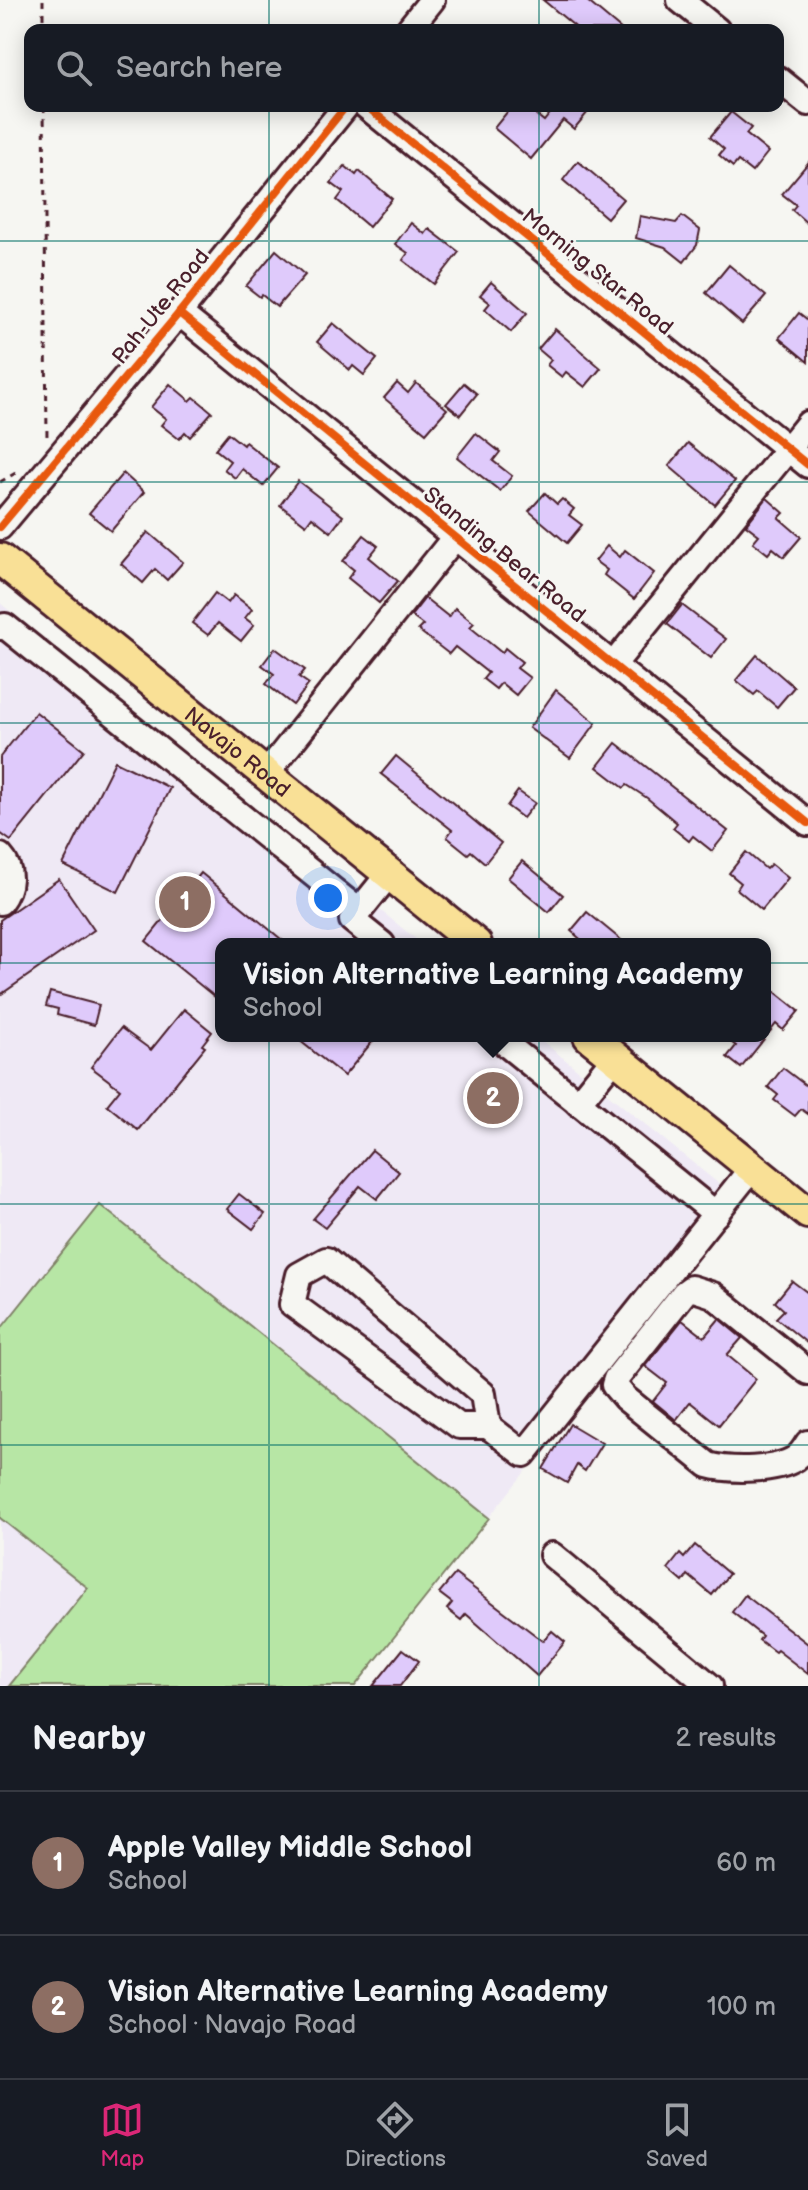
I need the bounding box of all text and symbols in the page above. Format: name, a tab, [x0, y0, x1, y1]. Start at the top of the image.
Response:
search box	[24, 24, 784, 112]
icon: search	[52, 46, 96, 90]
text: Search here	[116, 50, 282, 86]
street label: Morning Star Road	[516, 203, 678, 341]
street label: Pah-Ute Road	[107, 244, 216, 370]
street label: Standing Bear Road	[418, 482, 591, 629]
street label: Navajo Road	[178, 702, 295, 804]
pin: 1	[159, 872, 211, 932]
your location	[308, 878, 348, 918]
popup	[215, 938, 771, 1042]
text: Vision Alternative Learning Academy	[243, 957, 743, 993]
text: School	[243, 993, 322, 1024]
pin: 2	[467, 1068, 519, 1128]
text: Nearby	[32, 1718, 146, 1759]
text: 2 results	[676, 1723, 776, 1754]
text: Apple Valley Middle School	[108, 1830, 472, 1866]
text: 1	[53, 1848, 63, 1879]
text: 60 m	[716, 1848, 776, 1879]
text: School	[108, 1866, 187, 1897]
text: Vision Alternative Learning Academy	[108, 1974, 608, 2010]
text: 2	[50, 1992, 66, 2023]
text: 100 m	[707, 1992, 776, 2023]
text: School · Navajo Road	[108, 2010, 356, 2041]
tab: Map	[100, 2098, 144, 2173]
tab: Directions	[345, 2098, 446, 2173]
tab: Saved	[646, 2098, 708, 2173]

